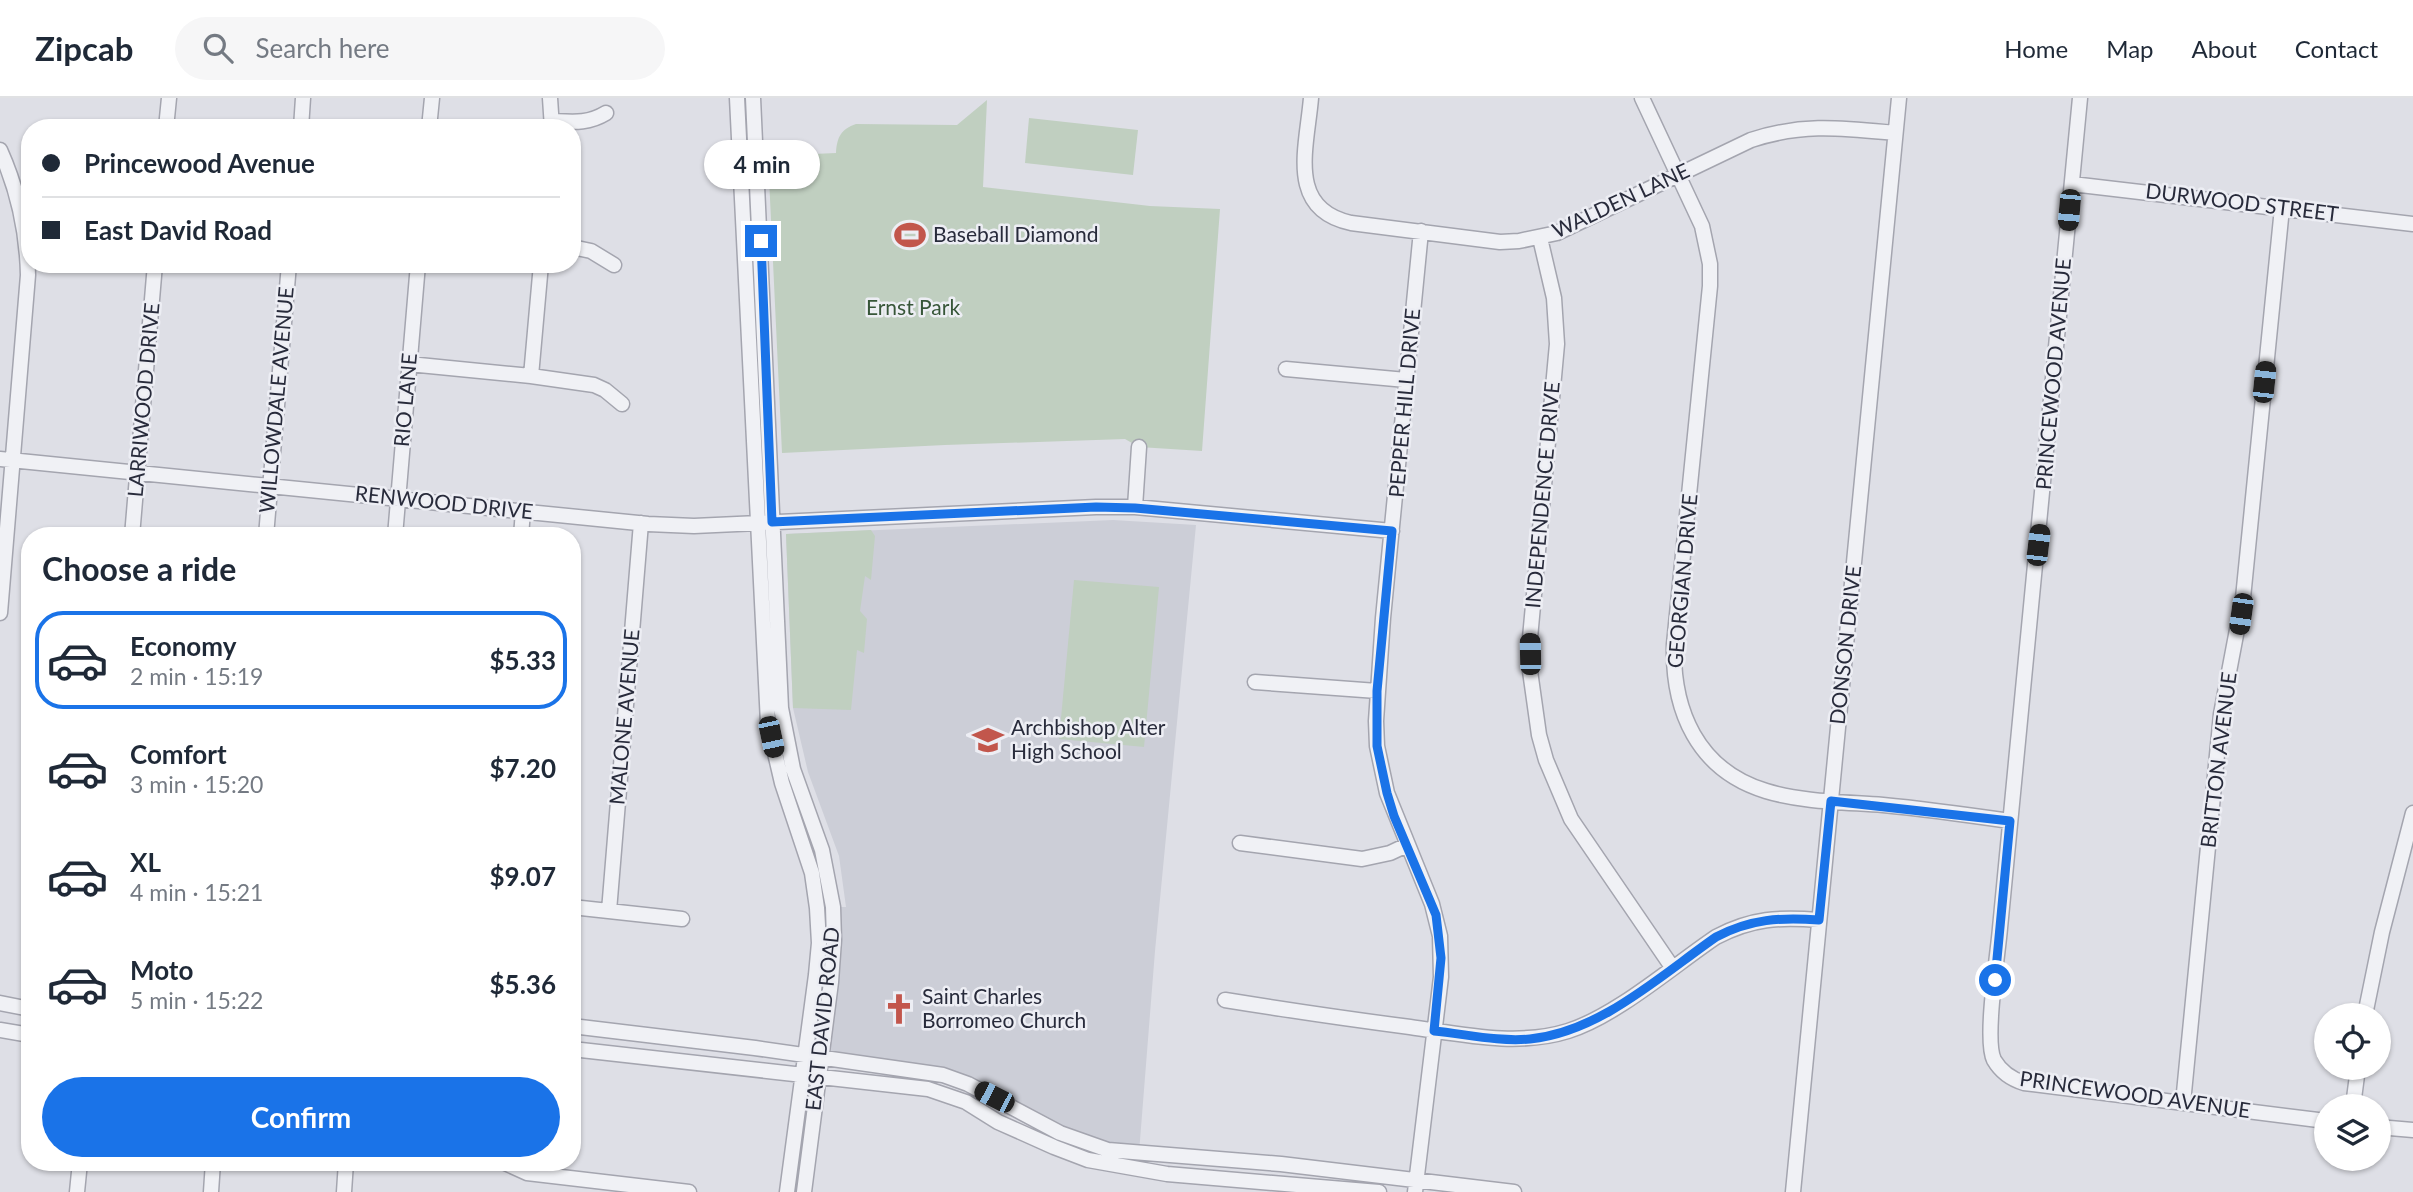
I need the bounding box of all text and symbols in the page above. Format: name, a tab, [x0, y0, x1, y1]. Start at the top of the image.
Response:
search box	[175, 17, 665, 80]
text: Zipcab	[35, 28, 133, 68]
icon: search	[199, 29, 237, 67]
text: Search here	[255, 32, 390, 64]
text: Home	[2004, 34, 2068, 63]
text: Map	[2106, 34, 2154, 63]
text: About	[2192, 34, 2257, 63]
text: Contact	[2295, 34, 2378, 63]
callout: 4 min	[703, 139, 819, 188]
text: Princewood Avenue	[84, 147, 315, 179]
text: 4 min	[733, 150, 791, 178]
street label: WALDEN LANE	[1548, 157, 1693, 242]
street label: DURWOOD STREET	[2144, 177, 2341, 226]
car	[2057, 188, 2082, 232]
text: East David Road	[84, 214, 272, 246]
sports icon: Baseball Diamond	[893, 218, 927, 252]
place label: Baseball Diamond	[933, 221, 1098, 246]
route end	[745, 225, 777, 257]
street label: PRINCEWOOD AVENUE	[2030, 257, 2075, 491]
street label: WILLOWDALE AVENUE	[253, 286, 298, 514]
park label: Ernst Park	[866, 294, 960, 319]
street label: LARRIWOOD DRIVE	[122, 302, 163, 498]
street label: PEPPER HILL DRIVE	[1383, 307, 1424, 499]
street label: RIO LANE	[388, 352, 421, 448]
car	[2252, 360, 2277, 404]
street label: INDEPENDENCE DRIVE	[1519, 380, 1564, 609]
street label: RENWOOD DRIVE	[354, 480, 535, 523]
street label: GEORGIAN DRIVE	[1661, 493, 1702, 669]
car	[2026, 523, 2051, 567]
text: Choose a ride	[42, 549, 236, 588]
street label: DONSON DRIVE	[1824, 564, 1865, 726]
car	[2228, 592, 2255, 636]
street label: MALONE AVENUE	[603, 628, 644, 806]
icon: car	[46, 629, 109, 692]
text: Economy	[130, 630, 236, 662]
car	[1520, 633, 1541, 675]
text: $5.33	[490, 644, 556, 676]
text: 2 min · 15:19	[130, 662, 263, 690]
street label: BRITTON AVENUE	[2194, 670, 2241, 849]
car	[757, 714, 786, 760]
place label: Archbishop Alter High School	[1011, 714, 1166, 763]
school or university icon: Archbishop Alter High School	[971, 723, 1005, 757]
icon: car	[46, 737, 109, 800]
text: Comfort	[130, 738, 227, 770]
text: $7.20	[490, 752, 556, 784]
text: 3 min · 15:20	[130, 770, 263, 798]
icon: car	[46, 845, 109, 908]
text: XL	[130, 846, 161, 878]
text: $9.07	[490, 860, 556, 892]
text: 4 min · 15:21	[130, 878, 263, 906]
street label: EAST DAVID ROAD	[799, 926, 844, 1112]
icon: car	[46, 953, 109, 1016]
text: Moto	[130, 954, 193, 986]
route start	[1979, 964, 2011, 996]
text: $5.36	[490, 968, 556, 1000]
place label: Saint Charles Borromeo Church	[922, 983, 1086, 1032]
text: 5 min · 15:22	[130, 986, 263, 1014]
church icon: Saint Charles Borromeo Church	[882, 992, 916, 1026]
map controls	[2314, 1003, 2391, 1171]
button: locate	[2314, 1003, 2391, 1080]
street label: PRINCEWOOD AVENUE	[2018, 1065, 2252, 1122]
button: Confirm	[42, 1077, 560, 1157]
car	[971, 1078, 1018, 1116]
button: layers	[2314, 1094, 2391, 1171]

